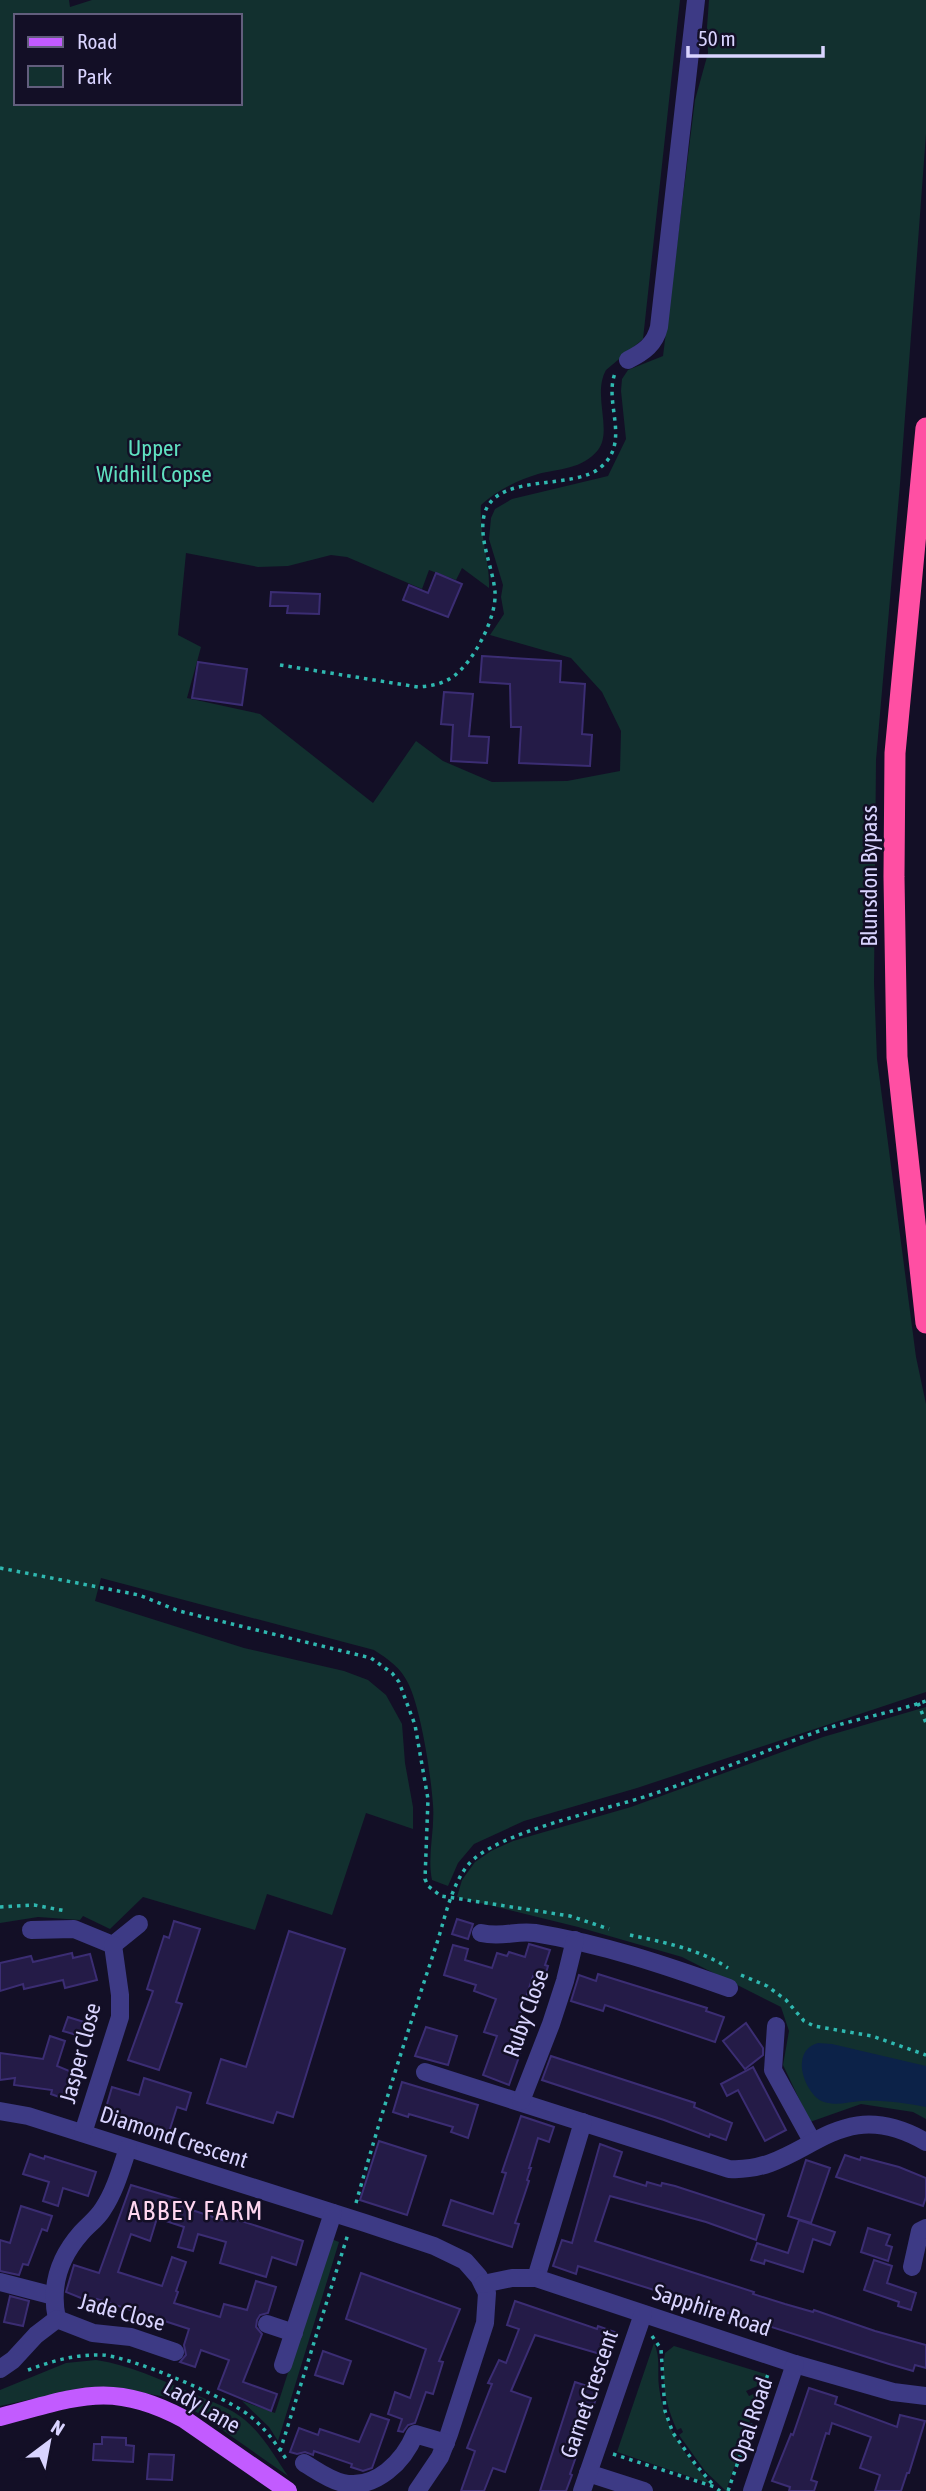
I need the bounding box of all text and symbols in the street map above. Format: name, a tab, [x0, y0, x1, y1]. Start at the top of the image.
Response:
legend	[14, 14, 242, 105]
scale bar	[688, 14, 823, 58]
text: 50 m	[698, 26, 736, 50]
text: Road	[77, 29, 117, 53]
text: Park	[77, 64, 112, 88]
park label: Upper Widhill Copse	[96, 435, 212, 487]
street label: Blunsdon Bypass	[856, 805, 882, 947]
street label: Ruby Close	[498, 1966, 554, 2060]
street label: Jasper Close	[54, 2000, 106, 2106]
street label: Diamond Crescent	[97, 2101, 251, 2173]
district label: ABBEY FARM	[128, 2196, 264, 2226]
street label: Sapphire Road	[650, 2279, 774, 2341]
street label: Jade Close	[76, 2288, 168, 2336]
street label: Garnet Crescent	[555, 2327, 623, 2461]
street label: Lady Lane	[159, 2374, 245, 2438]
street label: Opal Road	[724, 2374, 778, 2466]
north arrow	[14, 2407, 84, 2477]
text: N	[47, 2415, 69, 2440]

